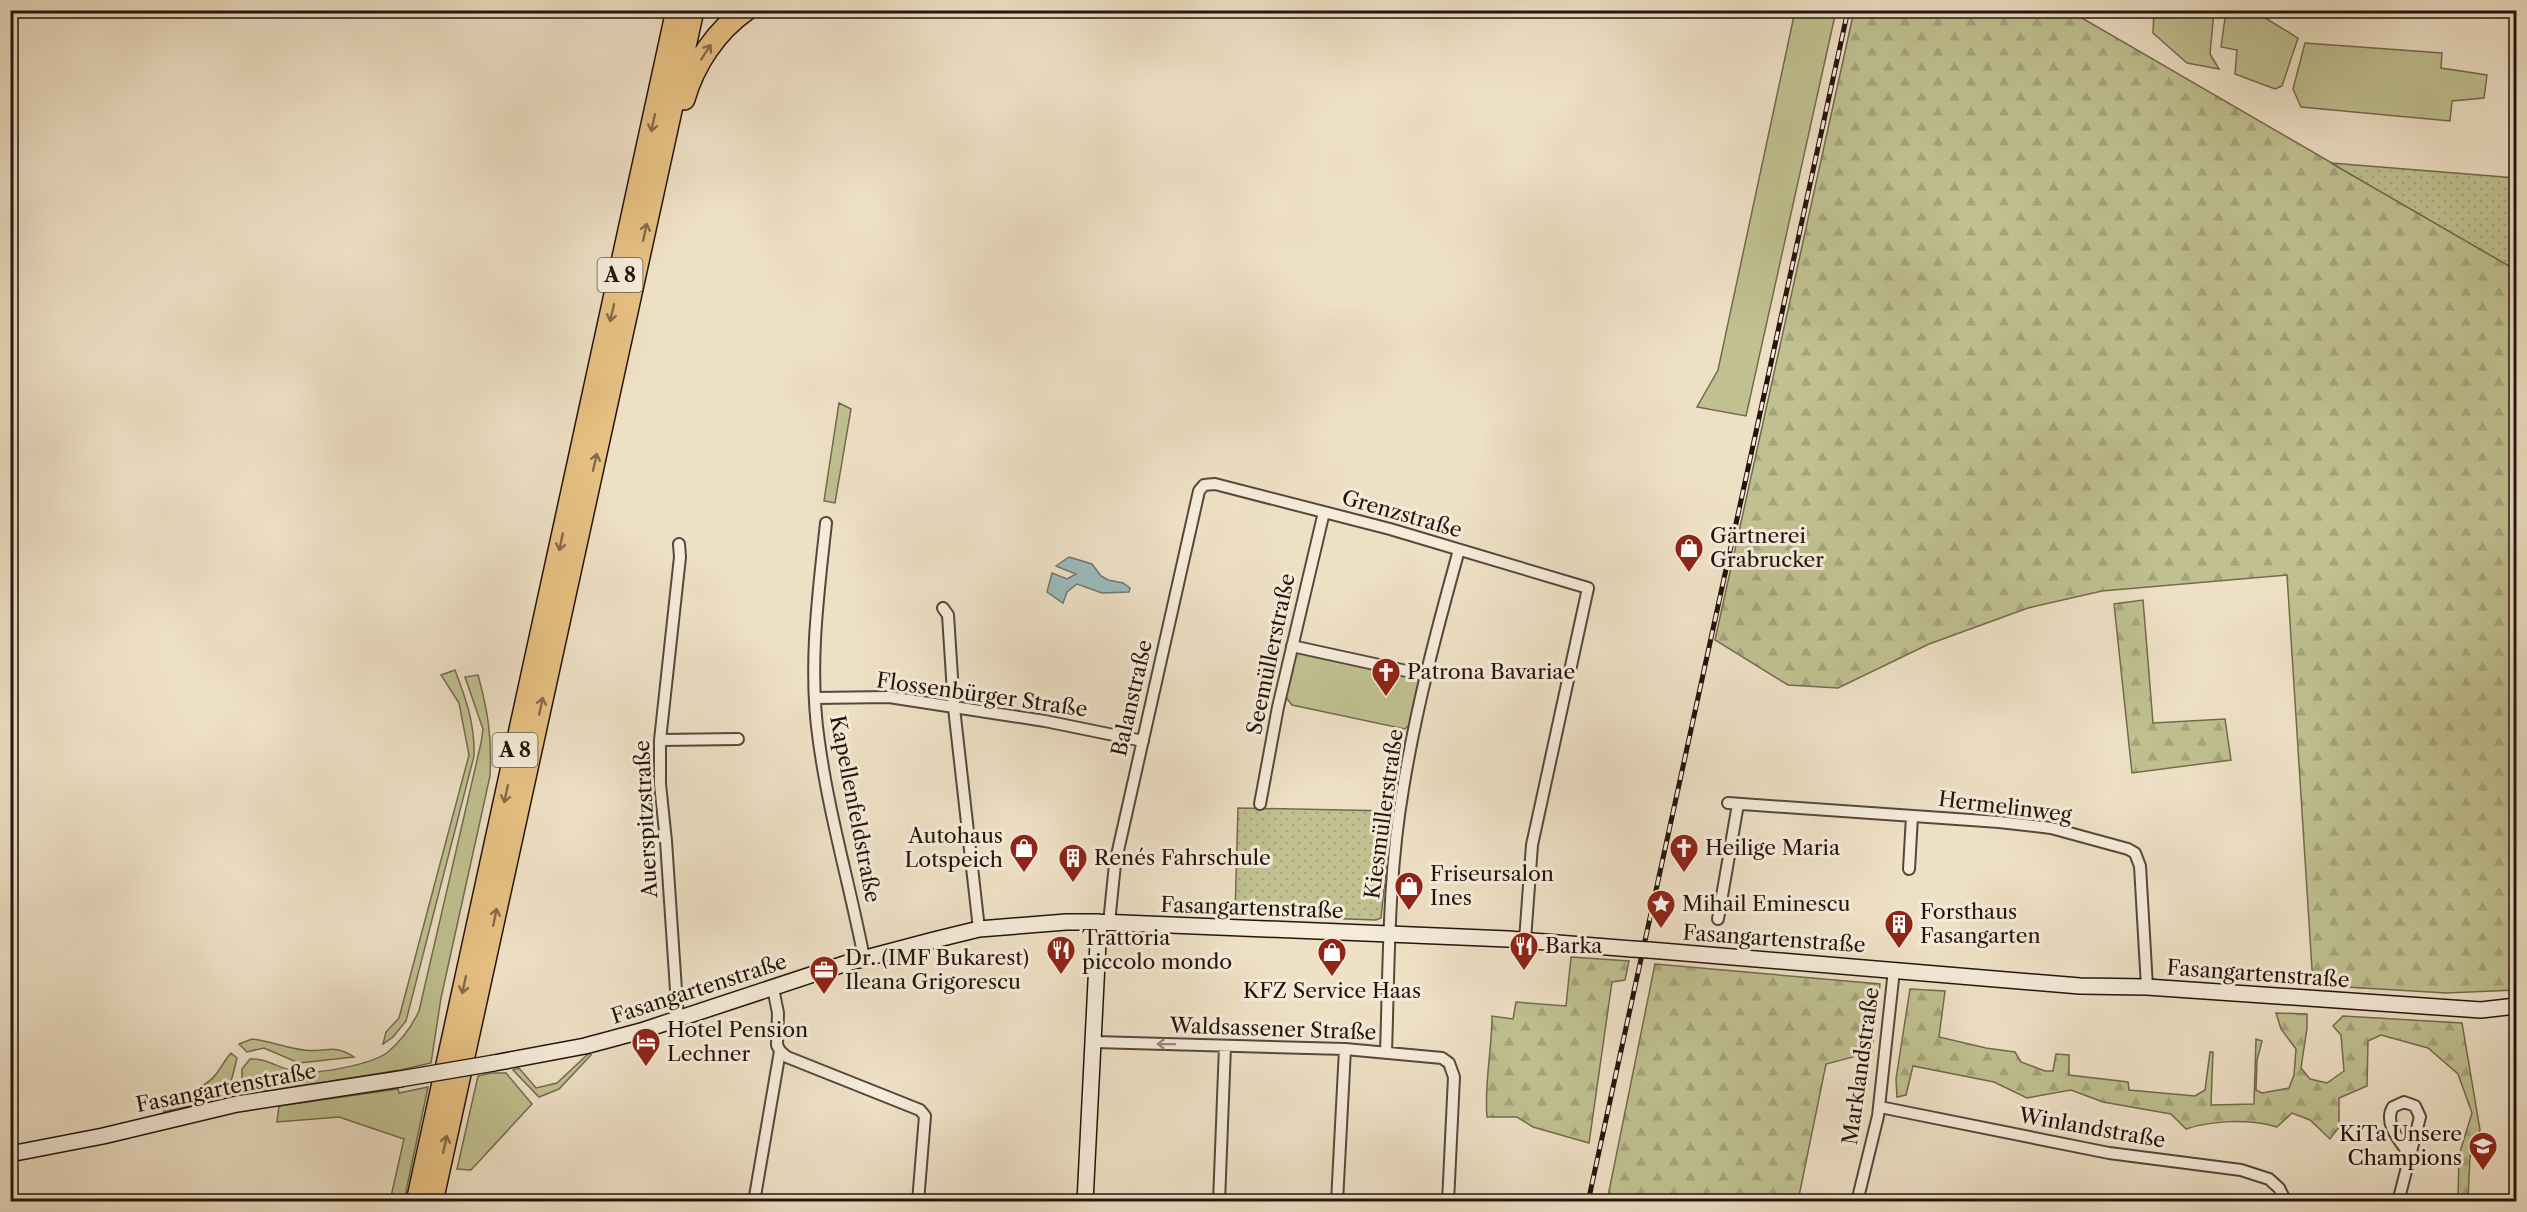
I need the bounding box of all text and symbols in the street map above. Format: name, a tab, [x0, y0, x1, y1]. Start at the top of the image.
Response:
one-way arrow	[701, 44, 713, 61]
one-way arrow	[646, 113, 658, 132]
one-way arrow	[640, 223, 651, 242]
road number: A 8	[598, 258, 642, 292]
one-way arrow	[605, 304, 617, 323]
one-way arrow	[590, 453, 601, 472]
street label: Grenzstraße	[1339, 484, 1465, 543]
place label: Gärtnerei Grabrucker	[1710, 523, 1824, 572]
one-way arrow	[555, 532, 566, 551]
shop icon: Gärtnerei Grabrucker	[1673, 532, 1705, 574]
street label: Seemüllerstraße	[1241, 571, 1300, 737]
street label: Balanstraße	[1106, 637, 1157, 759]
church icon: Patrona Bavariae	[1370, 656, 1402, 698]
place label: Patrona Bavariae	[1407, 659, 1575, 684]
street label: Flossenbürger Straße	[875, 667, 1089, 722]
one-way arrow	[536, 697, 548, 716]
street label: Kapellenfeldstraße	[825, 713, 886, 905]
street label: Kiesmüllerstraße	[1359, 727, 1408, 901]
road number: A 8	[492, 733, 538, 767]
street label: Auerspitzstraße	[629, 739, 662, 900]
one-way arrow	[499, 784, 511, 803]
street label: Hermelinweg	[1937, 786, 2074, 827]
place label: Autohaus Lotspeich	[905, 823, 1003, 872]
shop icon: Autohaus Lotspeich	[1008, 832, 1040, 874]
church icon: Heilige Maria	[1668, 832, 1700, 874]
place label: Heilige Maria	[1705, 835, 1841, 860]
building icon: Renés Fahrschule	[1057, 842, 1089, 884]
place label: Renés Fahrschule	[1094, 845, 1271, 870]
place label: Friseursalon Ines	[1430, 861, 1554, 910]
shop icon: Friseursalon Ines	[1393, 870, 1425, 912]
place icon: Mihail Eminescu	[1645, 888, 1677, 930]
place label: Mihail Eminescu	[1682, 891, 1851, 916]
street label: Fasangartenstraße	[1160, 892, 1344, 923]
place label: Forsthaus Fasangarten	[1920, 899, 2041, 948]
one-way arrow	[490, 908, 501, 927]
building icon: Forsthaus Fasangarten	[1883, 908, 1915, 950]
street label: Fasangartenstraße	[1682, 920, 1866, 957]
place label: Trattoria piccolo mondo	[1082, 925, 1232, 974]
restaurant icon: Barka	[1508, 930, 1540, 972]
place label: Barka	[1545, 933, 1603, 958]
restaurant icon: Trattoria piccolo mondo	[1045, 934, 1077, 976]
shop icon: KFZ Service Haas	[1316, 936, 1348, 978]
place label: Dr. (IMF Bukarest) Ileana Grigorescu	[845, 945, 1029, 994]
street label: Fasangartenstraße	[608, 948, 790, 1029]
office icon: Dr. (IMF Bukarest) Ileana Grigorescu	[808, 954, 840, 996]
street label: Fasangartenstraße	[2166, 955, 2350, 992]
one-way arrow	[458, 974, 469, 994]
place label: KFZ Service Haas	[1243, 978, 1421, 1003]
street label: Marklandstraße	[1837, 985, 1884, 1146]
street label: Waldsassener Straße	[1168, 1012, 1377, 1045]
place label: Hotel Pension Lechner	[667, 1017, 808, 1066]
hotel icon: Hotel Pension Lechner	[630, 1026, 662, 1068]
one-way arrow	[1157, 1039, 1177, 1050]
street label: Fasangartenstraße	[134, 1058, 318, 1117]
street label: Winlandstraße	[2016, 1102, 2167, 1153]
place label: KiTa Unsere Champions	[2339, 1121, 2462, 1170]
school or university icon: KiTa Unsere Champions	[2467, 1130, 2499, 1172]
one-way arrow	[440, 1135, 451, 1155]

